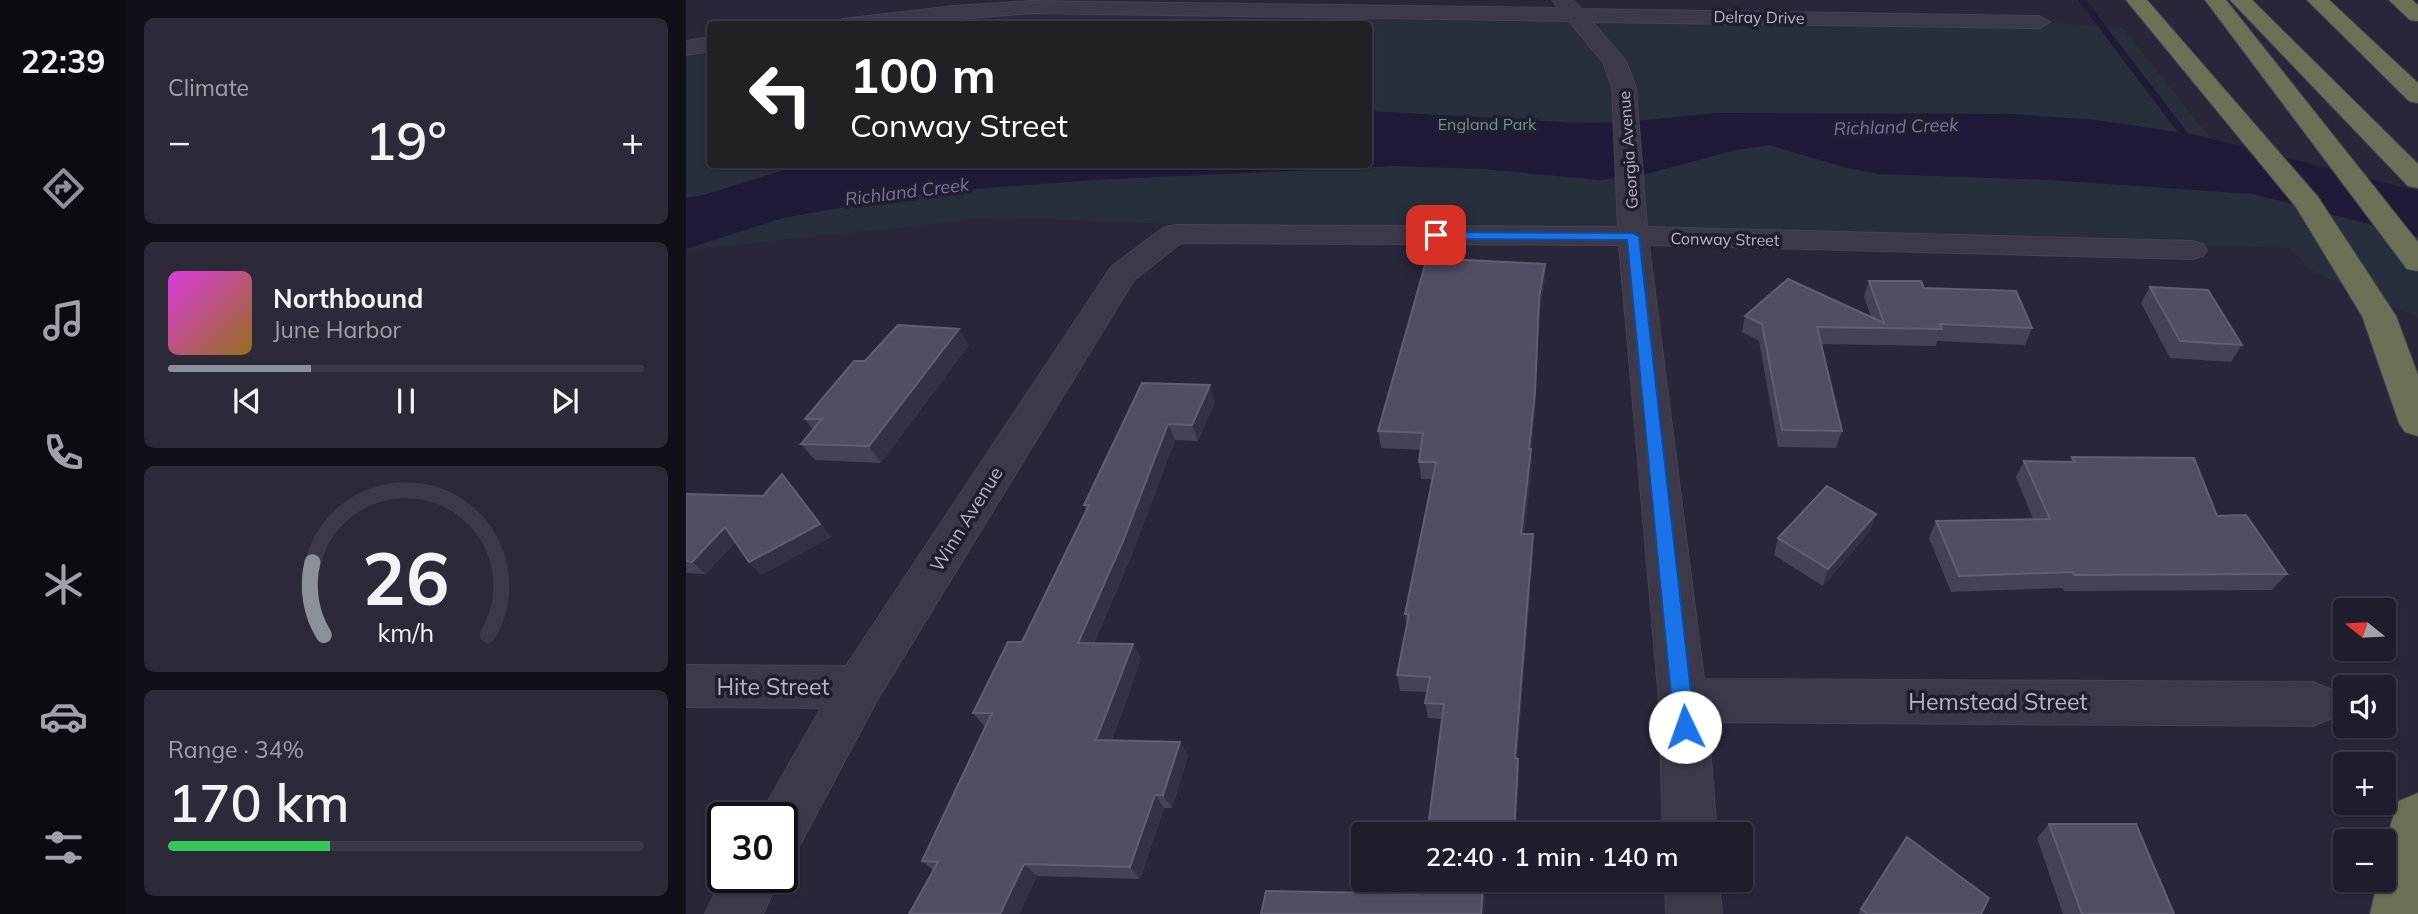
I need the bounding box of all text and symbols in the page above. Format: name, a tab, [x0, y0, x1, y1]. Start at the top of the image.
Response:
street label: Delray Drive	[1713, 6, 1805, 28]
text: 22:39	[21, 41, 105, 81]
text: 100 m	[850, 44, 996, 105]
icon: left	[735, 49, 826, 140]
text: Climate	[168, 73, 249, 102]
street label: Georgia Avenue	[1614, 90, 1642, 210]
text: Conway Street	[850, 105, 1068, 145]
text: 19°	[365, 108, 447, 173]
water label: Richland Creek	[1833, 113, 1960, 140]
park label: England Park	[1438, 114, 1537, 134]
text: −	[168, 117, 191, 165]
text: +	[621, 117, 644, 165]
icon: directions	[39, 164, 88, 213]
water label: Richland Creek	[844, 172, 971, 211]
pin	[1406, 205, 1466, 265]
icon: arrive	[1417, 216, 1455, 254]
street label: Conway Street	[1670, 228, 1780, 250]
text: Northbound	[273, 282, 423, 315]
icon: music	[39, 296, 88, 345]
text: June Harbor	[273, 315, 401, 344]
icon: previous	[228, 382, 266, 420]
icon: pause	[387, 382, 425, 420]
icon: next	[546, 382, 584, 420]
icon: phone	[39, 428, 88, 477]
street label: Winn Avenue	[924, 462, 1008, 576]
text: 26	[362, 532, 450, 623]
icon: climate	[39, 560, 88, 609]
north arrow	[2333, 598, 2396, 662]
map controls	[2333, 598, 2396, 892]
text: km/h	[378, 617, 434, 648]
street label: Hite Street	[716, 672, 830, 701]
button: sound	[2333, 675, 2396, 738]
street label: Hemstead Street	[1908, 687, 2088, 716]
position arrow	[1648, 690, 1722, 764]
icon: car	[39, 692, 88, 741]
text: Range · 34%	[168, 735, 304, 764]
button: +	[2333, 752, 2396, 815]
text: 170 km	[168, 770, 349, 835]
speed limit sign: 30	[707, 802, 798, 893]
icon: filters	[39, 823, 88, 872]
button: −	[2333, 829, 2396, 892]
text: 22:40 · 1 min · 140 m	[1425, 840, 1679, 873]

